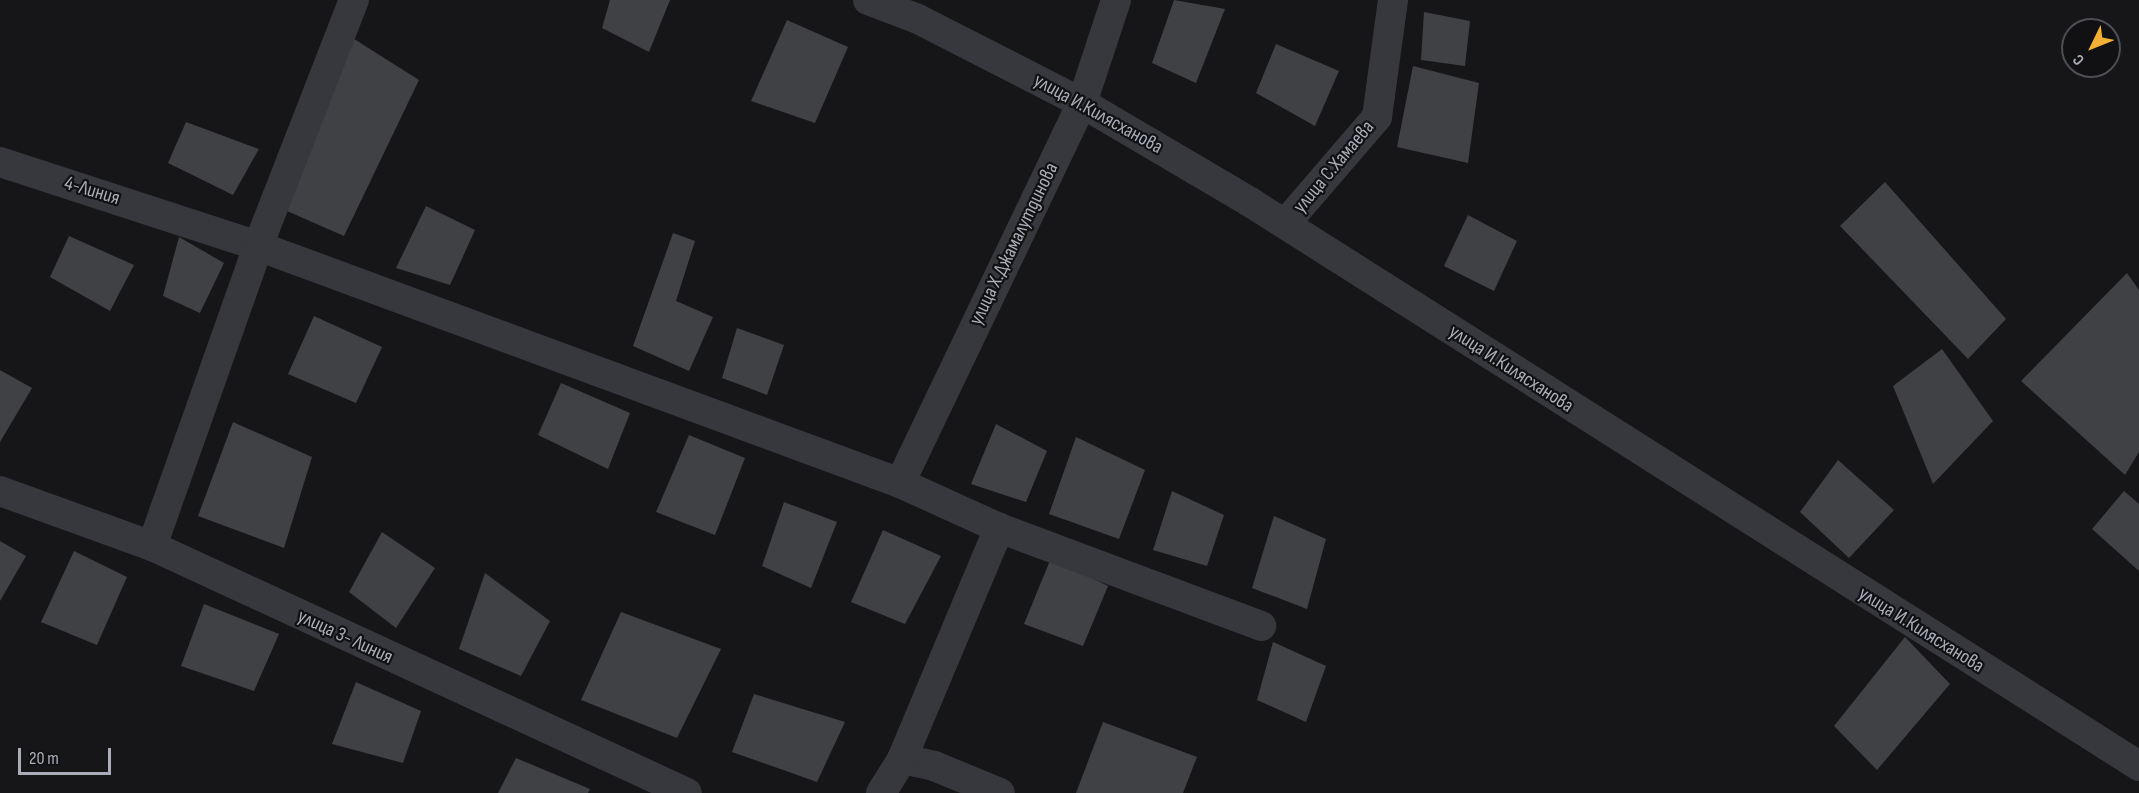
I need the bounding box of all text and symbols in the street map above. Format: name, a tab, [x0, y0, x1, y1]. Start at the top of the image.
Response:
north arrow	[2061, 18, 2121, 78]
text: С	[2069, 50, 2089, 69]
street label: улица И.Килясханова	[1029, 69, 1167, 159]
street label: улица С.Хамаева	[1288, 116, 1380, 218]
street label: улица Х.Джамалутдинова	[964, 159, 1064, 329]
street label: 4-Линия	[61, 171, 123, 211]
street label: улица И.Килясханова	[1444, 320, 1578, 418]
street label: улица И.Килясханова	[1854, 582, 1988, 678]
street label: улица 3- Линия	[293, 604, 397, 670]
scale bar	[21, 736, 114, 774]
text: 20 m	[29, 748, 59, 769]

